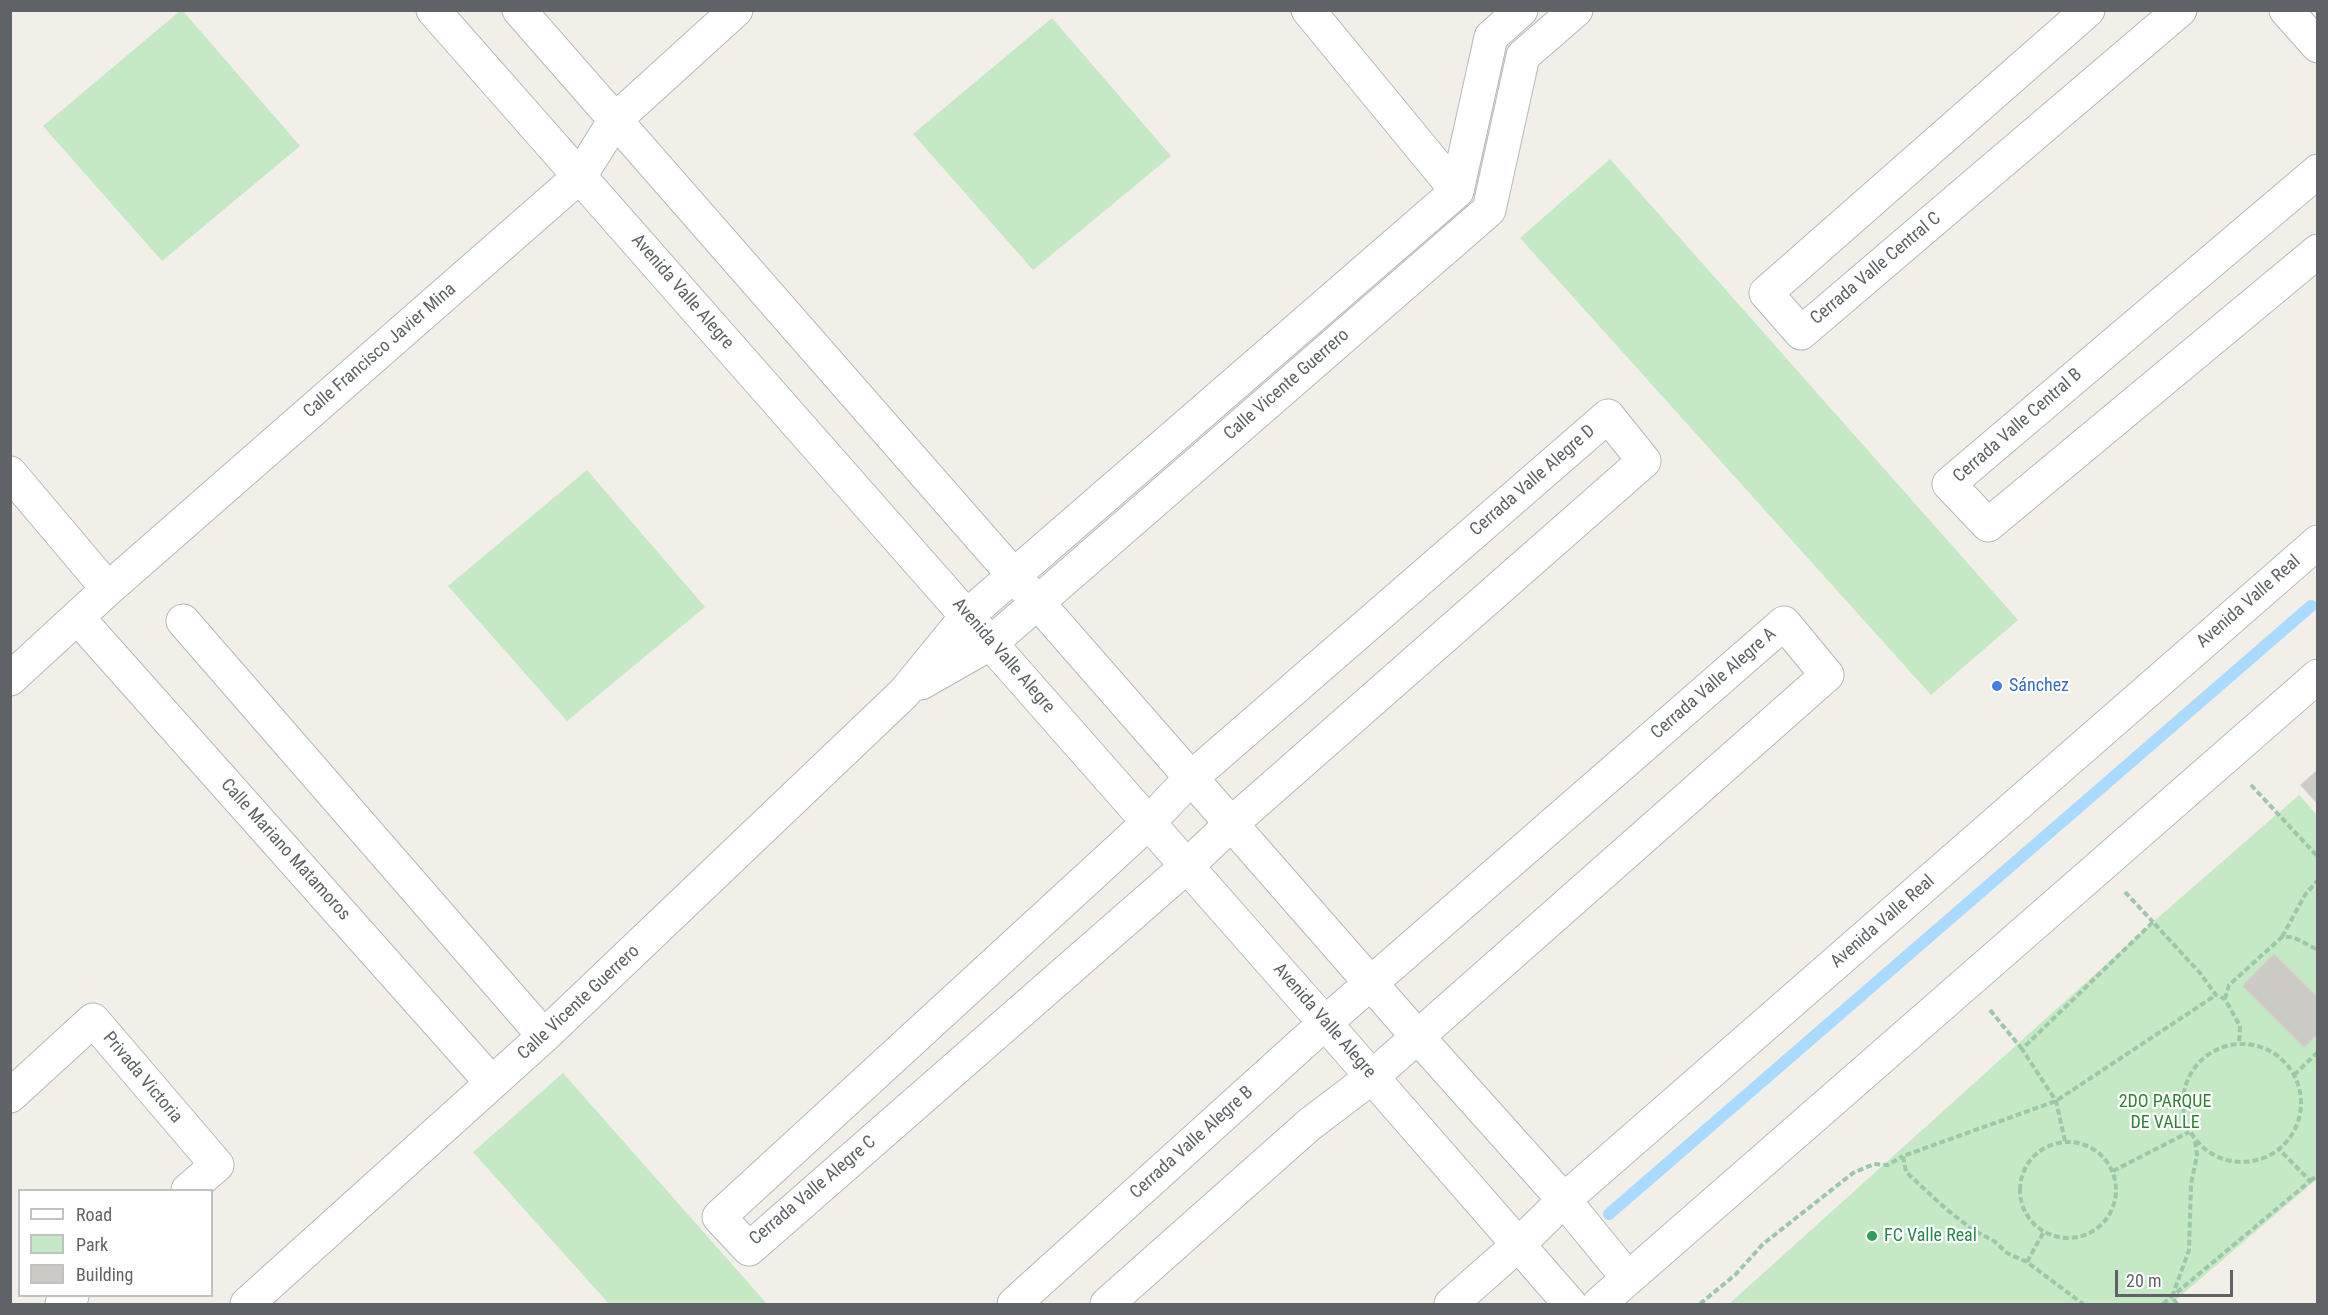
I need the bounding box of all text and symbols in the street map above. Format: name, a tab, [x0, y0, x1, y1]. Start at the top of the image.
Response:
street label: Cerrada Valle Central C	[1806, 208, 1946, 330]
street label: Avenida Valle Alegre	[626, 230, 738, 354]
street label: Calle Francisco Javier Mina	[299, 279, 461, 423]
street label: Calle Vicente Guerrero	[1220, 325, 1354, 445]
street label: Cerrada Valle Central B	[1949, 364, 2087, 488]
street label: Cerrada Valle Alegre D	[1466, 421, 1600, 541]
street label: Avenida Valle Real	[2193, 551, 2305, 653]
street label: Avenida Valle Alegre	[947, 594, 1059, 718]
street label: Cerrada Valle Alegre A	[1647, 624, 1781, 744]
place label: Sánchez	[2009, 675, 2069, 697]
marker: Sánchez	[1990, 679, 2004, 693]
street label: Calle Mariano Matamoros	[216, 775, 354, 925]
street label: Avenida Valle Real	[1827, 871, 1939, 973]
street label: Calle Vicente Guerrero	[514, 941, 644, 1065]
street label: Avenida Valle Alegre	[1268, 959, 1380, 1083]
street label: Privada Victoria	[98, 1028, 186, 1128]
street label: Cerrada Valle Alegre B	[1126, 1082, 1258, 1204]
park label: 2DO PARQUE DE VALLE	[2119, 1091, 2211, 1134]
street label: Cerrada Valle Alegre C	[745, 1132, 881, 1250]
legend	[18, 1189, 213, 1297]
text: Road	[76, 1204, 112, 1225]
place label: FC Valle Real	[1884, 1225, 1977, 1247]
marker: FC Valle Real	[1865, 1229, 1879, 1243]
text: Park	[76, 1234, 108, 1255]
scale bar	[2118, 1258, 2236, 1296]
text: Building	[76, 1264, 133, 1285]
text: 20 m	[2126, 1270, 2161, 1291]

